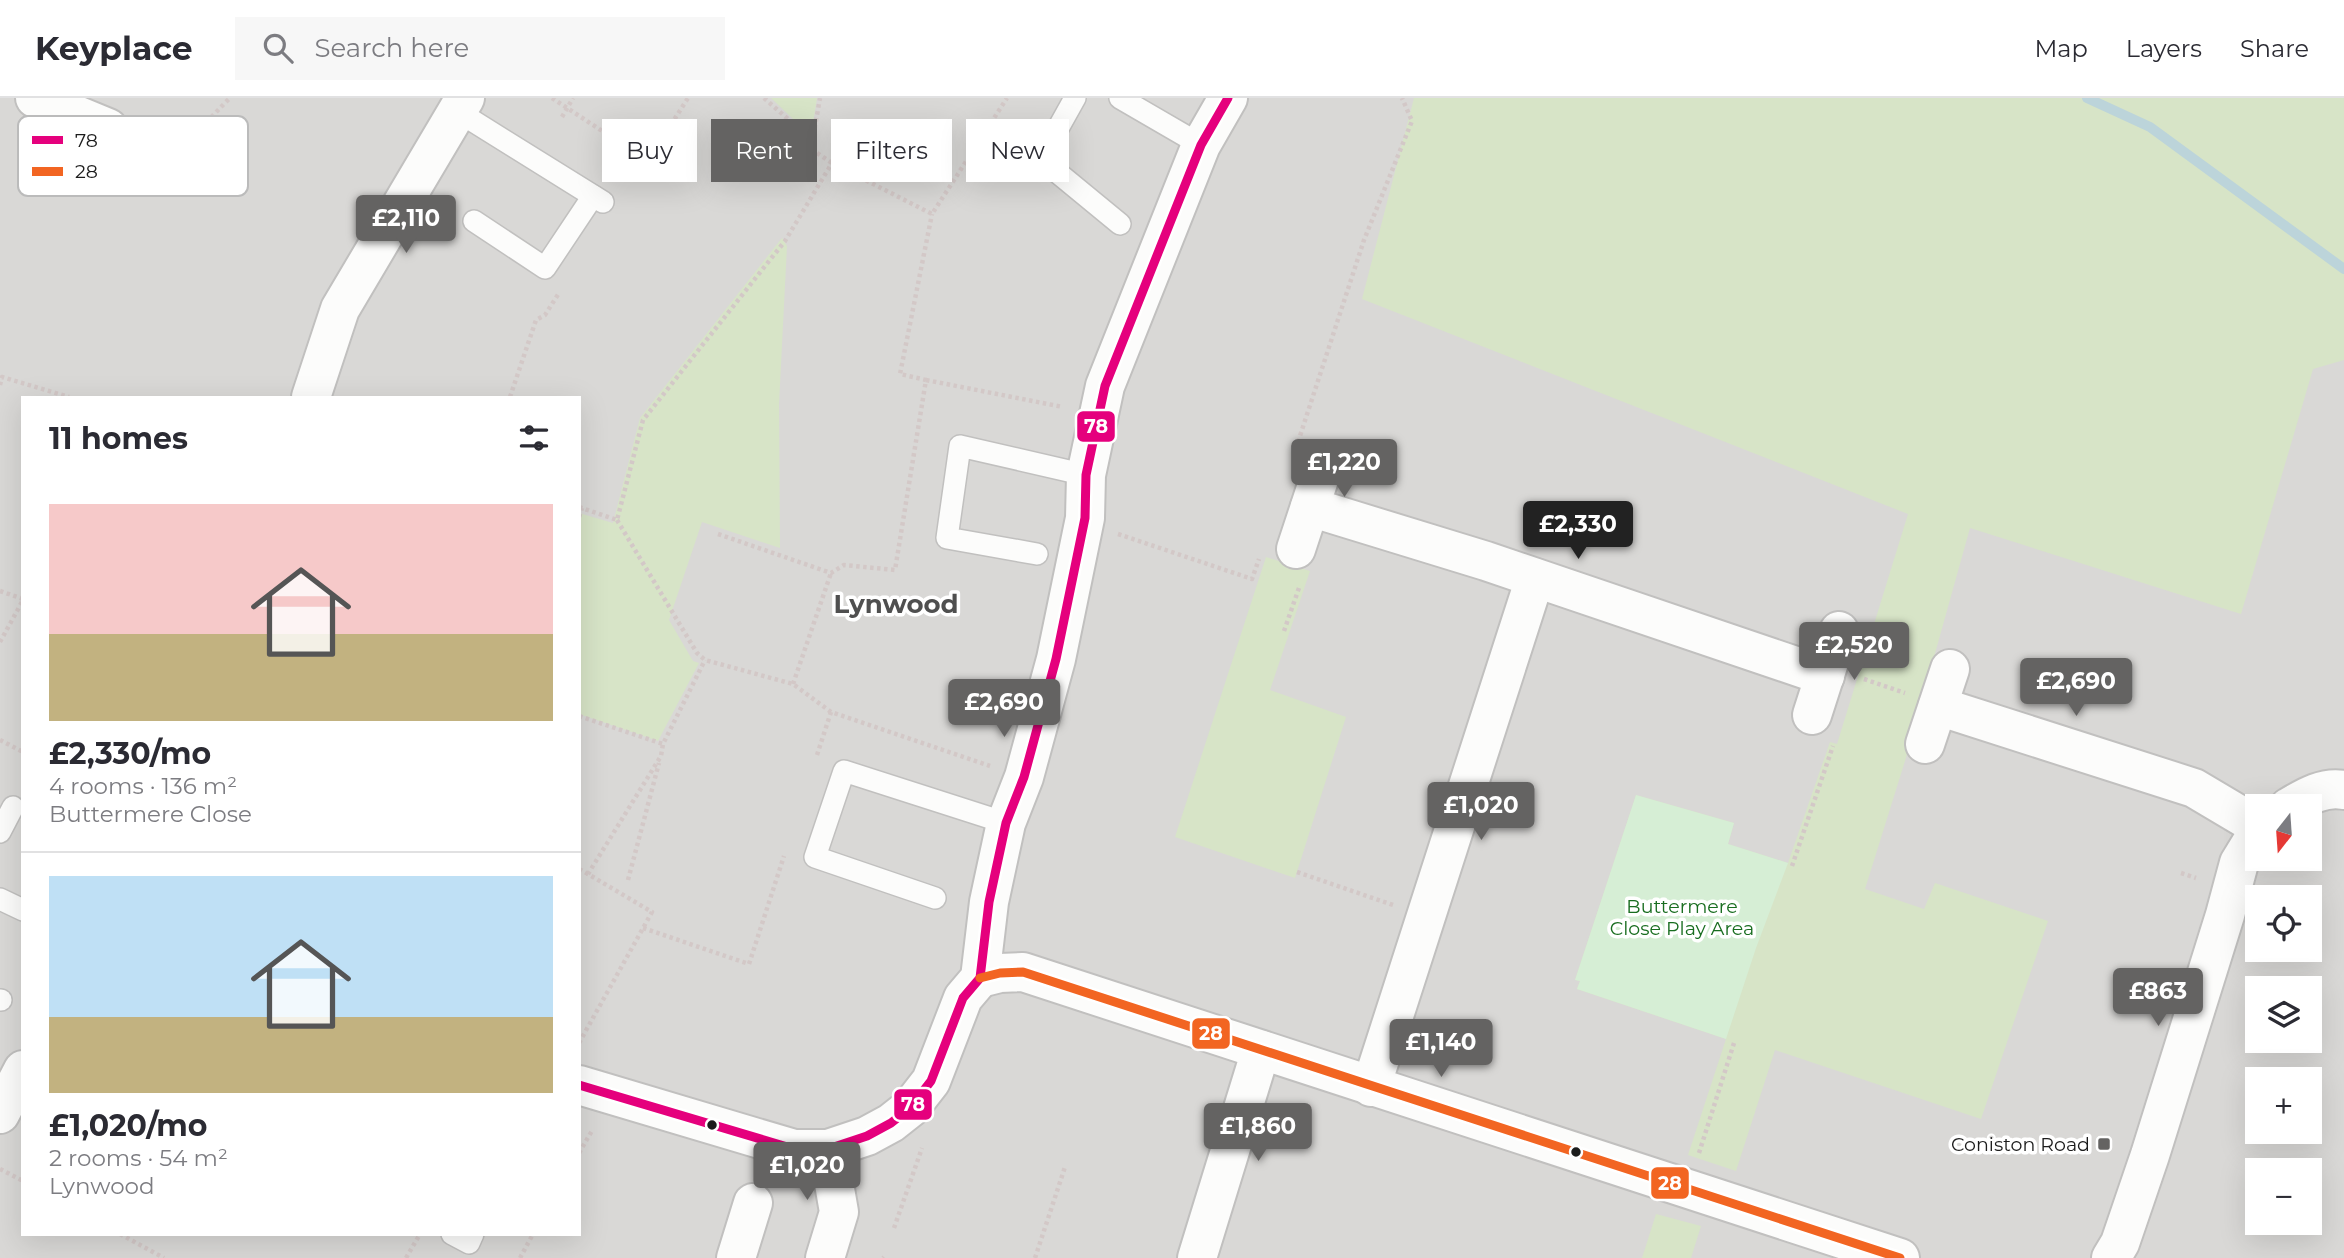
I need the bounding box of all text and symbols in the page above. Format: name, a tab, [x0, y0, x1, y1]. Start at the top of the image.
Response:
search box	[235, 17, 725, 80]
text: Keyplace	[35, 28, 193, 68]
icon: search	[259, 29, 297, 67]
text: Search here	[315, 32, 469, 64]
text: Map	[2034, 34, 2088, 63]
text: Layers	[2126, 34, 2202, 63]
text: Share	[2240, 34, 2309, 63]
legend	[18, 116, 248, 196]
chip: Buy	[602, 119, 697, 182]
chip: Rent	[711, 119, 817, 182]
chip: Filters	[831, 119, 952, 182]
chip: New	[966, 119, 1069, 182]
text: 78	[75, 129, 98, 152]
text: 28	[75, 160, 98, 183]
pin: £2,110	[349, 195, 463, 255]
text: £2,110	[372, 204, 440, 232]
line badge: 78	[1076, 410, 1116, 443]
text: 78	[1084, 415, 1108, 438]
icon: filters	[515, 419, 553, 457]
text: 11 homes	[49, 420, 188, 457]
pin: £1,220	[1287, 440, 1401, 499]
text: £1,220	[1307, 448, 1381, 476]
pin: £2,330	[1521, 502, 1635, 561]
text: £2,330	[1539, 510, 1617, 538]
icon: home	[238, 549, 364, 675]
district label: Lynwood	[834, 588, 958, 620]
pin: £2,520	[1797, 622, 1911, 682]
text: £2,520	[1815, 631, 1893, 659]
pin: £2,690	[2019, 658, 2133, 718]
text: £2,690	[2036, 667, 2116, 695]
pin: £2,690	[947, 680, 1061, 739]
text: £2,690	[964, 688, 1044, 716]
text: £2,330/mo	[49, 735, 211, 772]
text: 4 rooms · 136 m²	[49, 772, 237, 800]
pin: £1,020	[1424, 782, 1538, 842]
text: £1,020	[1443, 791, 1519, 819]
north arrow	[2245, 794, 2322, 872]
map controls	[2245, 794, 2322, 1235]
text: Buttermere Close	[49, 800, 252, 828]
button: locate	[2245, 885, 2322, 962]
park label: Buttermere Close Play Area	[1610, 895, 1754, 940]
icon: home	[238, 921, 364, 1047]
pin: £863	[2117, 968, 2199, 1028]
button: layers	[2245, 976, 2322, 1053]
text: £863	[2129, 977, 2187, 1005]
line badge: 28	[1191, 1017, 1231, 1050]
pin: £1,140	[1384, 1020, 1498, 1079]
text: 28	[1199, 1022, 1223, 1045]
text: £1,140	[1406, 1028, 1476, 1056]
button: +	[2245, 1067, 2322, 1144]
line badge: 78	[893, 1088, 933, 1121]
text: 78	[901, 1093, 925, 1116]
pin: £1,860	[1201, 1104, 1315, 1163]
text: £1,020/mo	[49, 1107, 207, 1144]
text: £1,860	[1220, 1112, 1296, 1140]
unlabelled marker	[705, 1118, 719, 1132]
place label: Coniston Road	[1951, 1133, 2090, 1156]
marker: Coniston Road	[2096, 1136, 2112, 1152]
pin: £1,020	[750, 1142, 864, 1202]
text: 2 rooms · 54 m²	[49, 1144, 228, 1172]
unlabelled marker	[1569, 1145, 1583, 1159]
text: £1,020	[769, 1151, 845, 1179]
button: −	[2245, 1158, 2322, 1235]
line badge: 28	[1650, 1166, 1690, 1200]
text: Lynwood	[49, 1172, 155, 1200]
text: 28	[1658, 1172, 1682, 1195]

